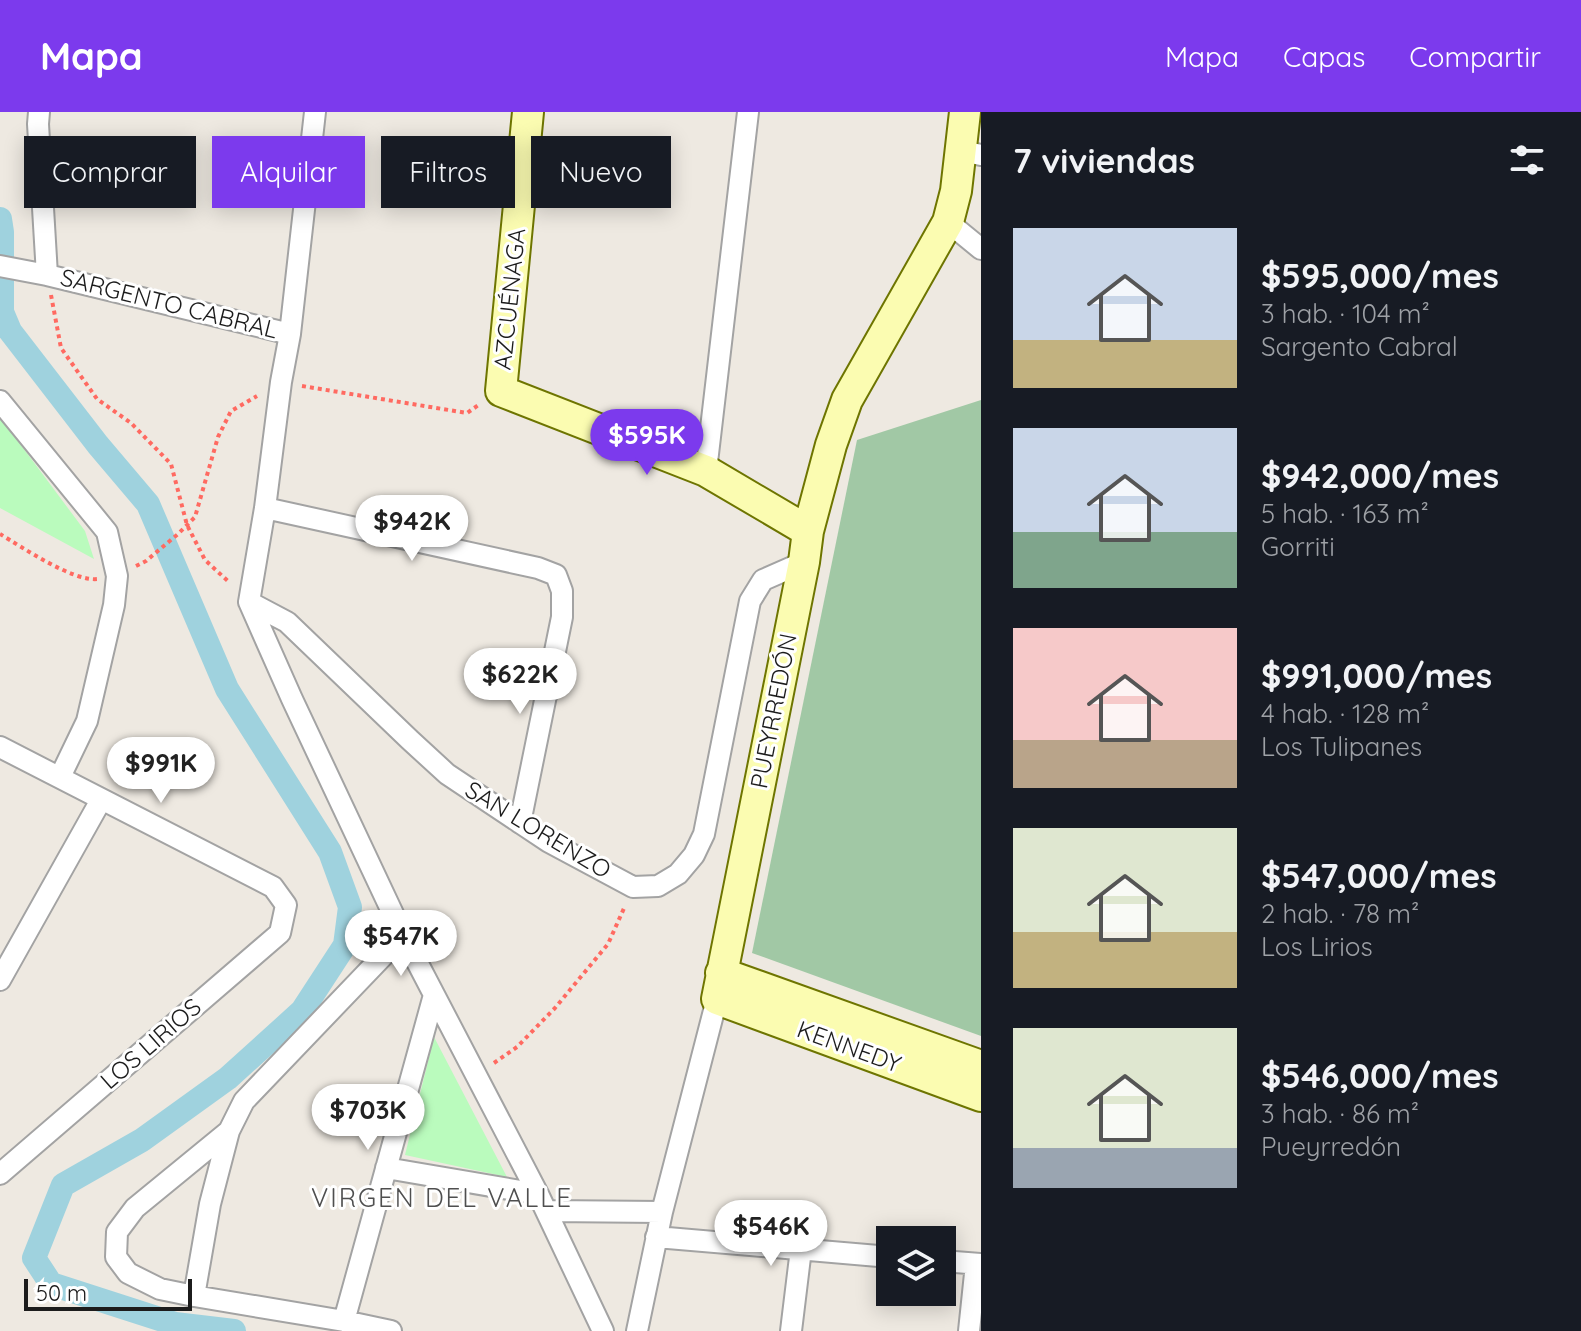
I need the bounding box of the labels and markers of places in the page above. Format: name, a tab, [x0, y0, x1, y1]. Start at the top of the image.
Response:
pin: $595K	[591, 409, 703, 477]
pin: $942K	[356, 495, 468, 563]
pin: $622K	[464, 648, 576, 716]
pin: $991K	[105, 737, 217, 805]
pin: $547K	[345, 910, 457, 978]
pin: $703K	[312, 1084, 424, 1152]
pin: $546K	[715, 1200, 827, 1268]

